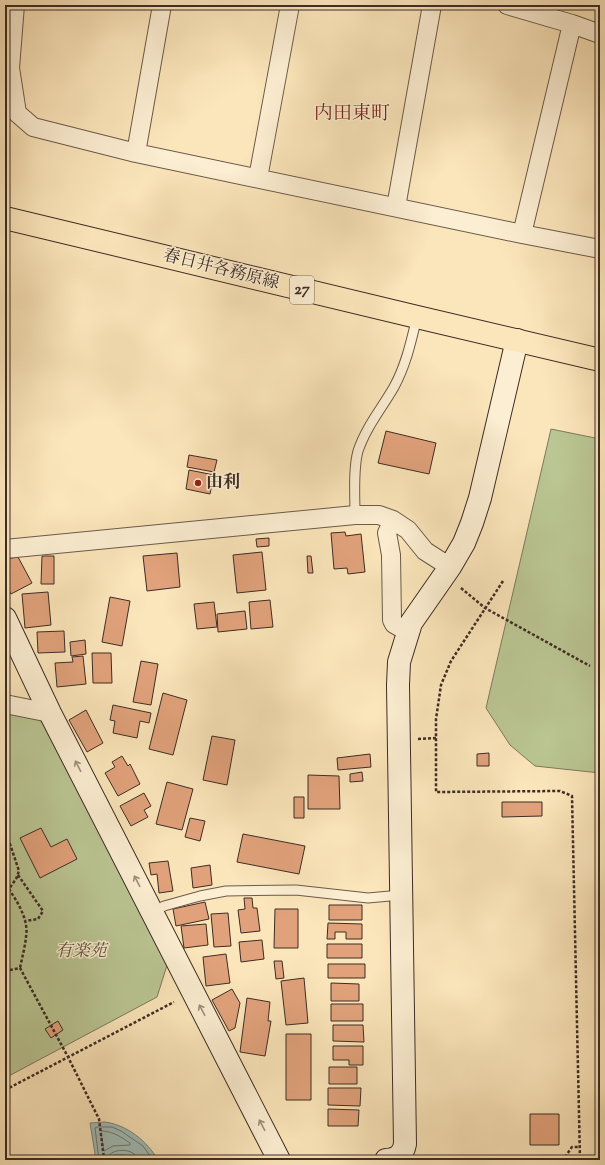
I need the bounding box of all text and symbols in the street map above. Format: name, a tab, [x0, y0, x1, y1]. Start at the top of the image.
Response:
district label: 内田東町	[314, 101, 390, 128]
street label: 春日井各務原線	[160, 244, 282, 296]
road number: 27	[290, 276, 314, 304]
place label: 由利	[206, 471, 240, 495]
marker: 由利	[193, 478, 203, 488]
one-way arrow	[73, 760, 81, 772]
one-way arrow	[132, 876, 140, 888]
park label: 有楽苑	[56, 940, 109, 964]
one-way arrow	[198, 1004, 205, 1016]
one-way arrow	[257, 1120, 265, 1132]

